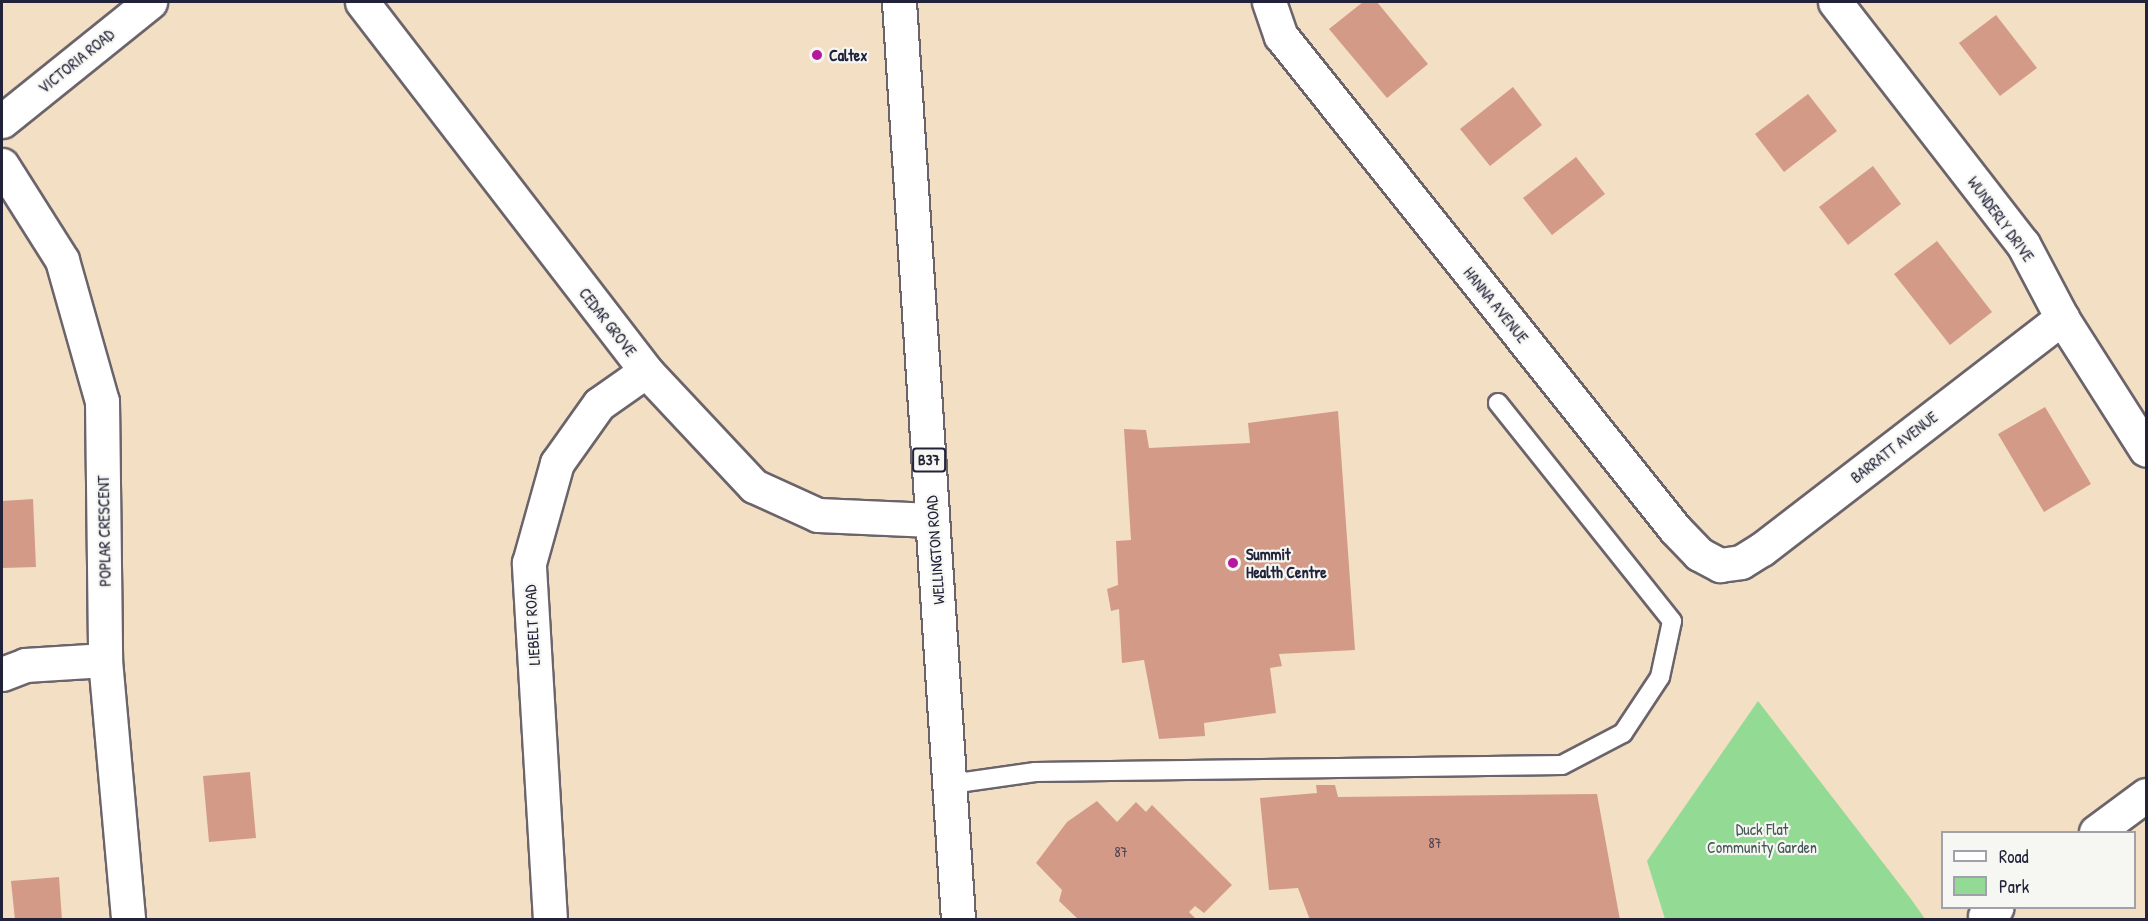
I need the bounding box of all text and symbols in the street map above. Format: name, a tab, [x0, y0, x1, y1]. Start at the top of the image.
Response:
street label: VICTORIA ROAD	[34, 25, 118, 97]
place label: Caltex	[829, 45, 867, 65]
marker: Caltex	[810, 48, 824, 62]
street label: WUNDERLY DRIVE	[1964, 173, 2038, 265]
street label: HANNA AVENUE	[1460, 263, 1532, 347]
street label: CEDAR GROVE	[575, 284, 641, 360]
street label: BARRATT AVENUE	[1847, 407, 1941, 487]
road number: B37	[911, 448, 947, 472]
street label: POPLAR CRESCENT	[93, 475, 115, 587]
street label: WELLINGTON ROAD	[922, 495, 948, 605]
place label: Summit Health Centre	[1246, 544, 1327, 582]
marker: Summit Health Centre	[1224, 554, 1242, 572]
street label: LIEBELT ROAD	[520, 584, 544, 666]
park label: Duck Flat Community Garden	[1707, 819, 1817, 857]
legend	[1941, 831, 2136, 909]
house number: 87	[1429, 835, 1441, 851]
house number: 87	[1115, 844, 1127, 860]
text: Road	[1999, 844, 2029, 869]
text: Park	[1999, 874, 2029, 899]

